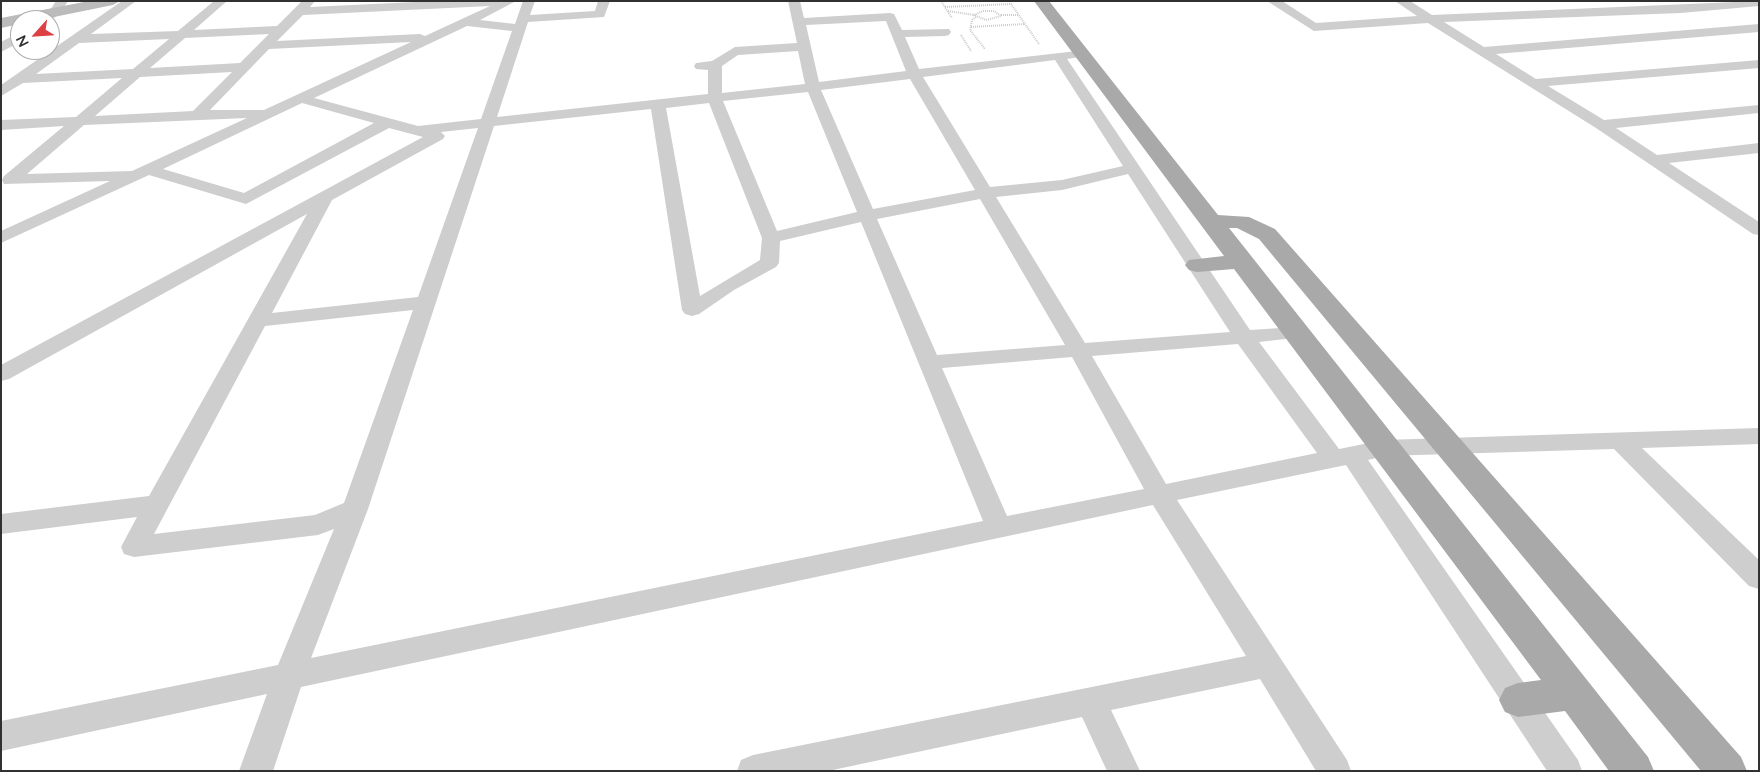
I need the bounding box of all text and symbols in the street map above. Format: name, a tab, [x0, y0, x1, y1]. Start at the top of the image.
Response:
north arrow	[10, 10, 60, 60]
text: N	[12, 33, 32, 50]

